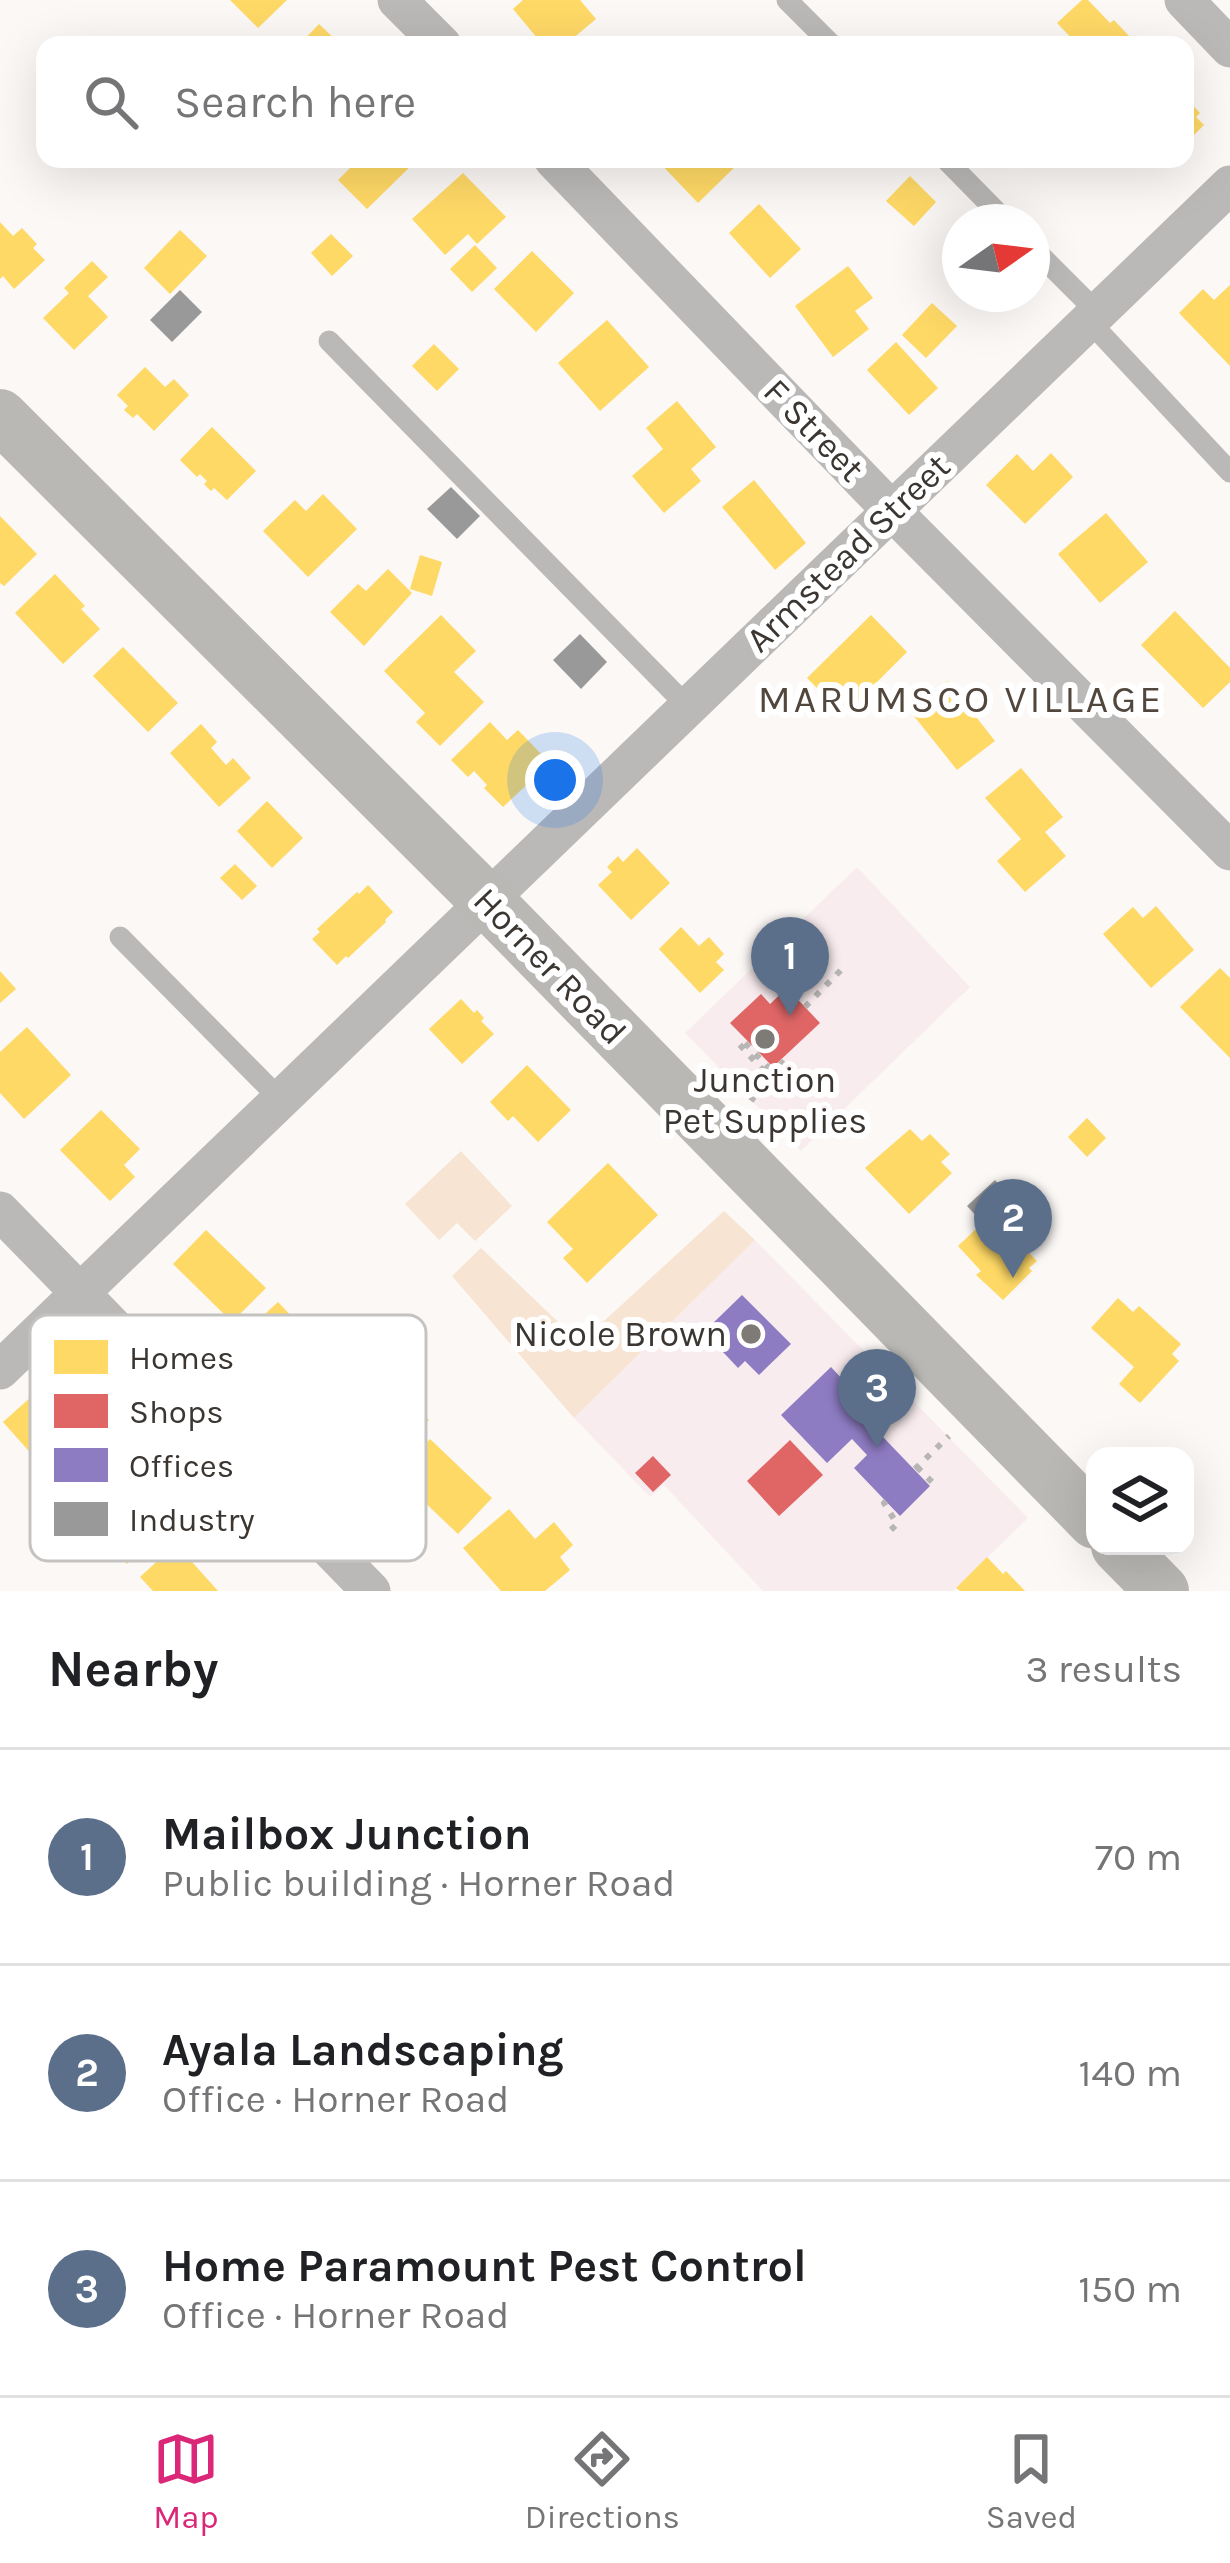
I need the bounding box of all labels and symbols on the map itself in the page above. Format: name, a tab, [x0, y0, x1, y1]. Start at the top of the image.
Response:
north arrow	[942, 204, 1050, 312]
street label: F Street	[755, 370, 873, 490]
street label: Armstead Street	[737, 445, 959, 661]
district label: MARUMSCO VILLAGE	[758, 676, 1164, 722]
your location	[525, 750, 585, 810]
street label: Horner Road	[465, 879, 635, 1053]
pin: 1	[751, 917, 829, 1016]
marker: Junction Pet Supplies	[752, 1026, 778, 1052]
place label: Junction Pet Supplies	[663, 1059, 867, 1142]
pin: 2	[974, 1179, 1052, 1278]
place label: Nicole Brown	[513, 1313, 727, 1355]
legend	[30, 1315, 426, 1561]
marker: Nicole Brown	[738, 1321, 764, 1347]
text: Homes	[129, 1339, 234, 1377]
pin: 3	[838, 1349, 916, 1448]
text: Shops	[129, 1393, 224, 1431]
text: Offices	[129, 1447, 234, 1485]
text: Industry	[129, 1501, 255, 1539]

